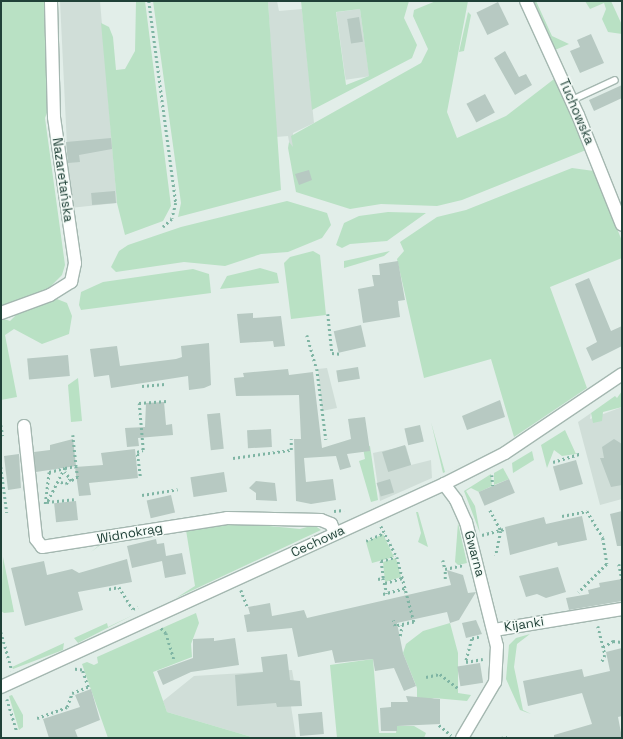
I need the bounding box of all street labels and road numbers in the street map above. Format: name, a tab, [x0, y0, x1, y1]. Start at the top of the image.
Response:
street label: Tuchowska	[555, 77, 597, 147]
street label: Nazaretańska	[48, 137, 76, 223]
street label: Widnokrąg	[96, 521, 164, 547]
street label: Cechowa	[289, 523, 347, 561]
street label: Gwarna	[460, 529, 488, 579]
street label: Kijanki	[503, 614, 545, 636]

